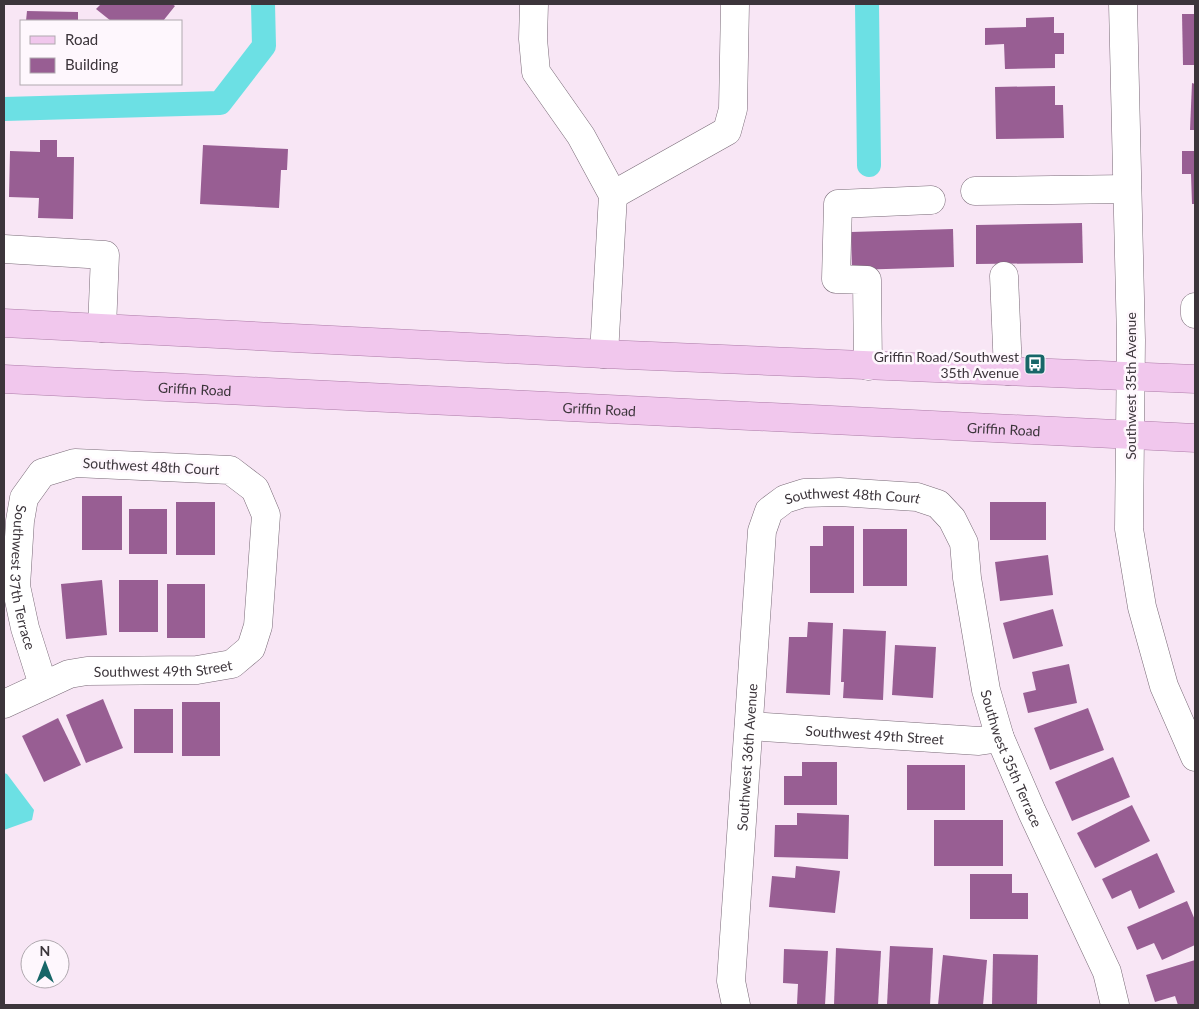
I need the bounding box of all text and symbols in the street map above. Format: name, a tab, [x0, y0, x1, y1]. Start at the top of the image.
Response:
legend	[20, 20, 182, 85]
text: Road	[65, 30, 98, 48]
text: Building	[65, 55, 118, 73]
street label: Southwest 35th Avenue	[1122, 312, 1139, 460]
place label: Griffin Road/Southwest 35th Avenue	[874, 348, 1019, 381]
bus stop icon: Griffin Road/Southwest 35th Avenue	[1023, 352, 1047, 376]
street label: Griffin Road	[158, 378, 232, 399]
street label: Griffin Road	[562, 398, 636, 419]
street label: Griffin Road	[967, 418, 1041, 439]
street label: Southwest 48th Court	[82, 454, 220, 478]
street label: Southwest 48th Court	[782, 483, 923, 507]
street label: Southwest 37th Terrace	[7, 504, 40, 652]
street label: Southwest 49th Street	[94, 656, 233, 679]
street label: Southwest 36th Avenue	[733, 683, 760, 831]
street label: Southwest 35th Terrace	[978, 687, 1046, 830]
street label: Southwest 49th Street	[805, 721, 945, 747]
north arrow	[20, 939, 70, 989]
text: N	[40, 942, 50, 959]

